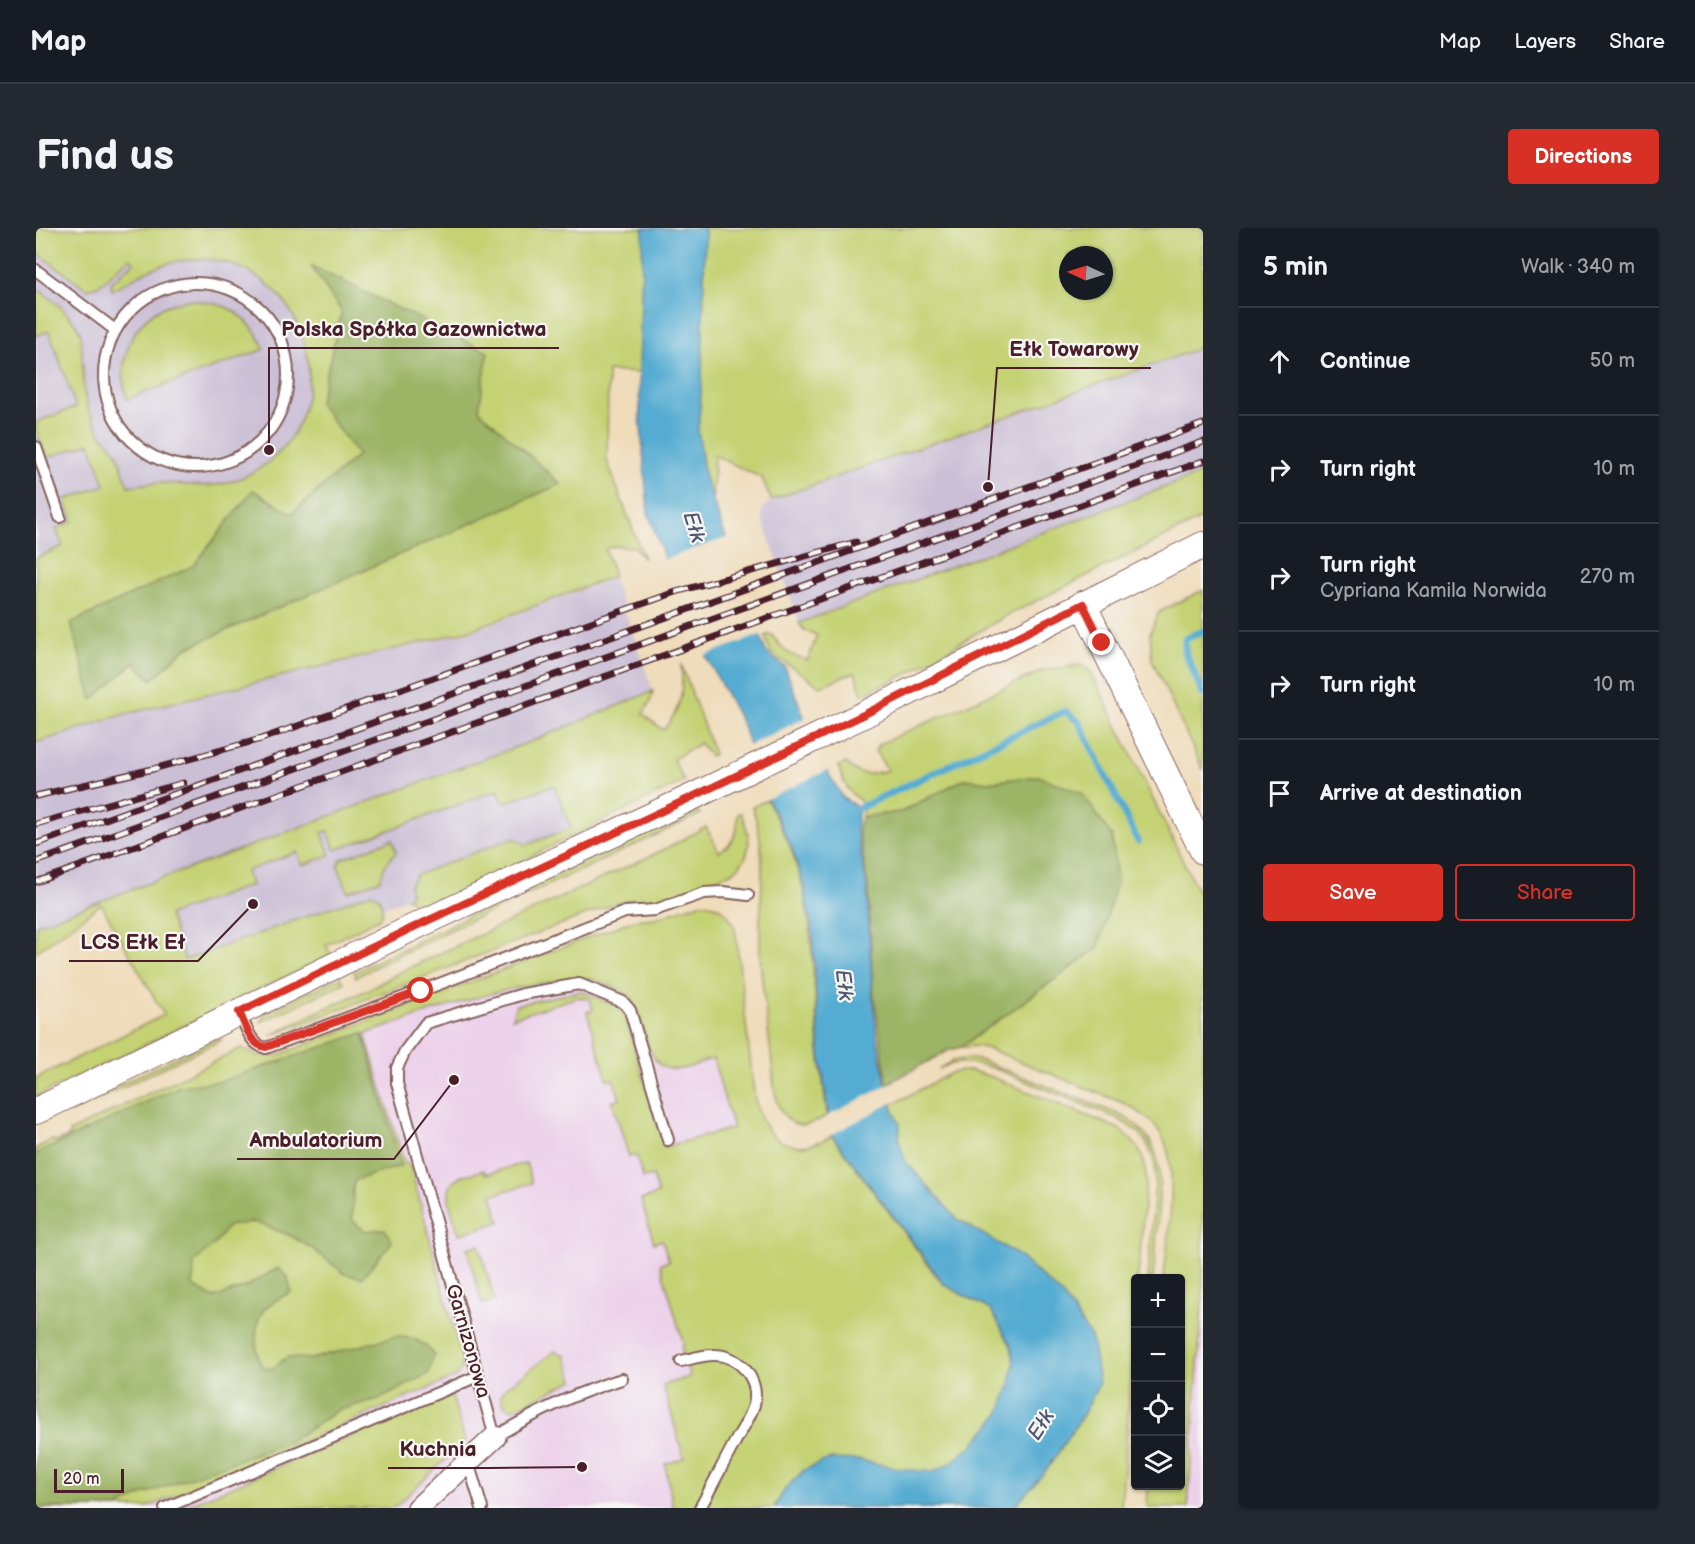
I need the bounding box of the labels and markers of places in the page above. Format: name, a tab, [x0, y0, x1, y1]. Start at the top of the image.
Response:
callout: Polska Spółka Gazownictwa	[269, 309, 559, 348]
callout: Ełk Towarowy	[997, 329, 1151, 368]
callout: LCS Ełk Eł	[69, 922, 198, 961]
callout: Ambulatorium	[237, 1120, 394, 1159]
callout: Kuchnia	[388, 1429, 489, 1468]

